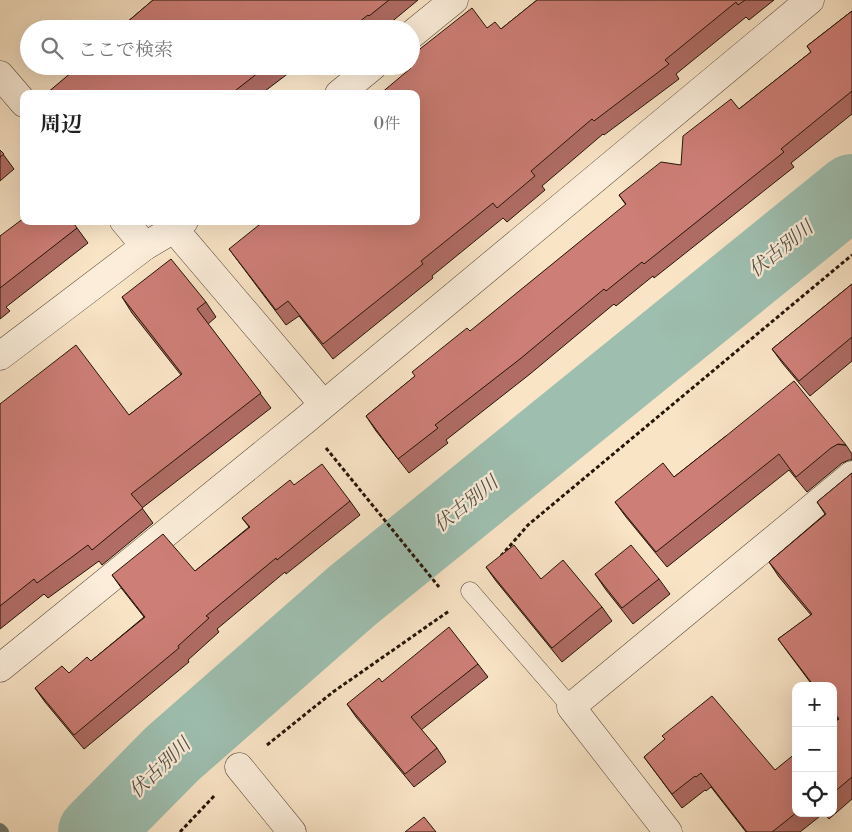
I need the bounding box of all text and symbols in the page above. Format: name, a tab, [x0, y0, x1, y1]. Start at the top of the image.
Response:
search box	[20, 20, 420, 75]
icon: search	[38, 34, 66, 62]
text: ここで検索	[78, 38, 173, 62]
text: 周辺	[40, 112, 82, 138]
text: 0件	[373, 114, 400, 134]
water label: 伏古別川	[744, 215, 820, 282]
water label: 伏古別川	[429, 470, 505, 537]
map controls	[792, 682, 837, 817]
button: +	[792, 682, 837, 727]
button: −	[792, 727, 837, 772]
water label: 伏古別川	[124, 732, 197, 803]
button: locate	[792, 772, 837, 817]

